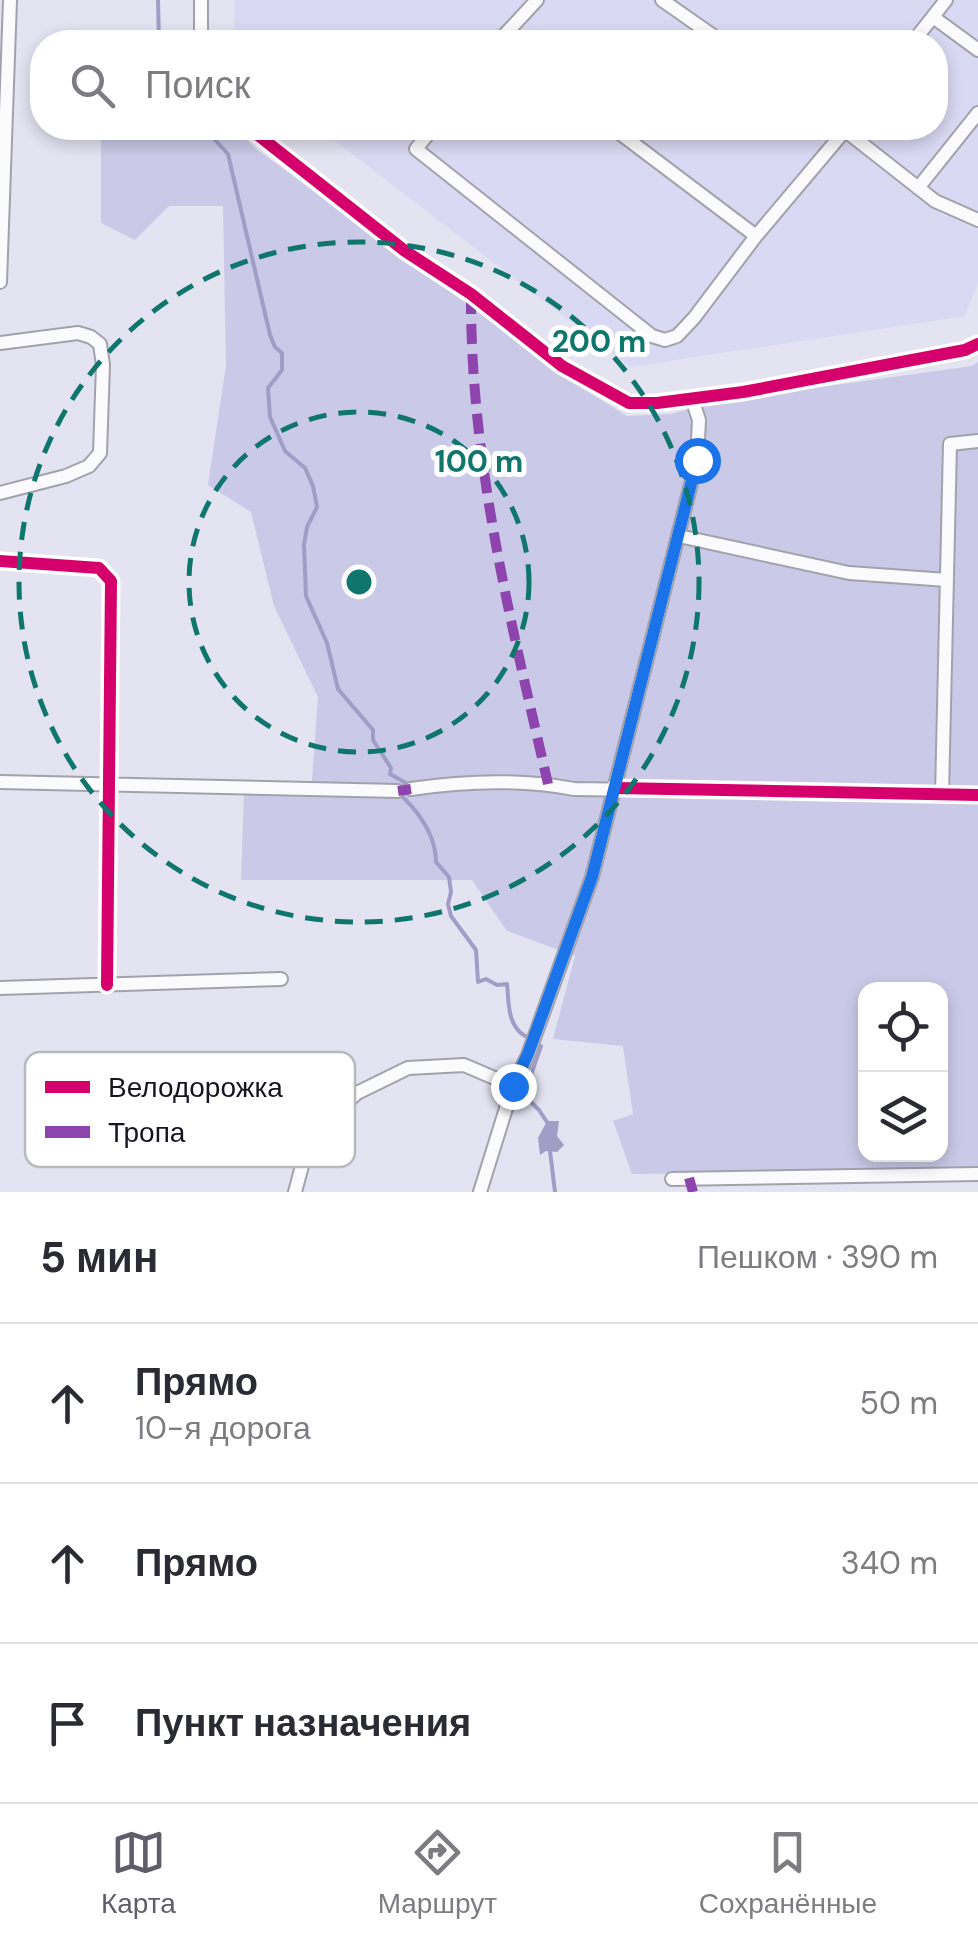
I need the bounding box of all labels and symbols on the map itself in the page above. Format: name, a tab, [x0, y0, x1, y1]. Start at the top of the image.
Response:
text: 200 m	[552, 322, 646, 361]
route start	[675, 438, 721, 484]
text: 100 m	[435, 442, 523, 481]
centre of rings	[341, 564, 377, 600]
legend	[25, 1052, 355, 1167]
route end	[491, 1064, 537, 1110]
text: Велодорожка	[108, 1069, 283, 1106]
text: Тропа	[108, 1114, 186, 1151]

